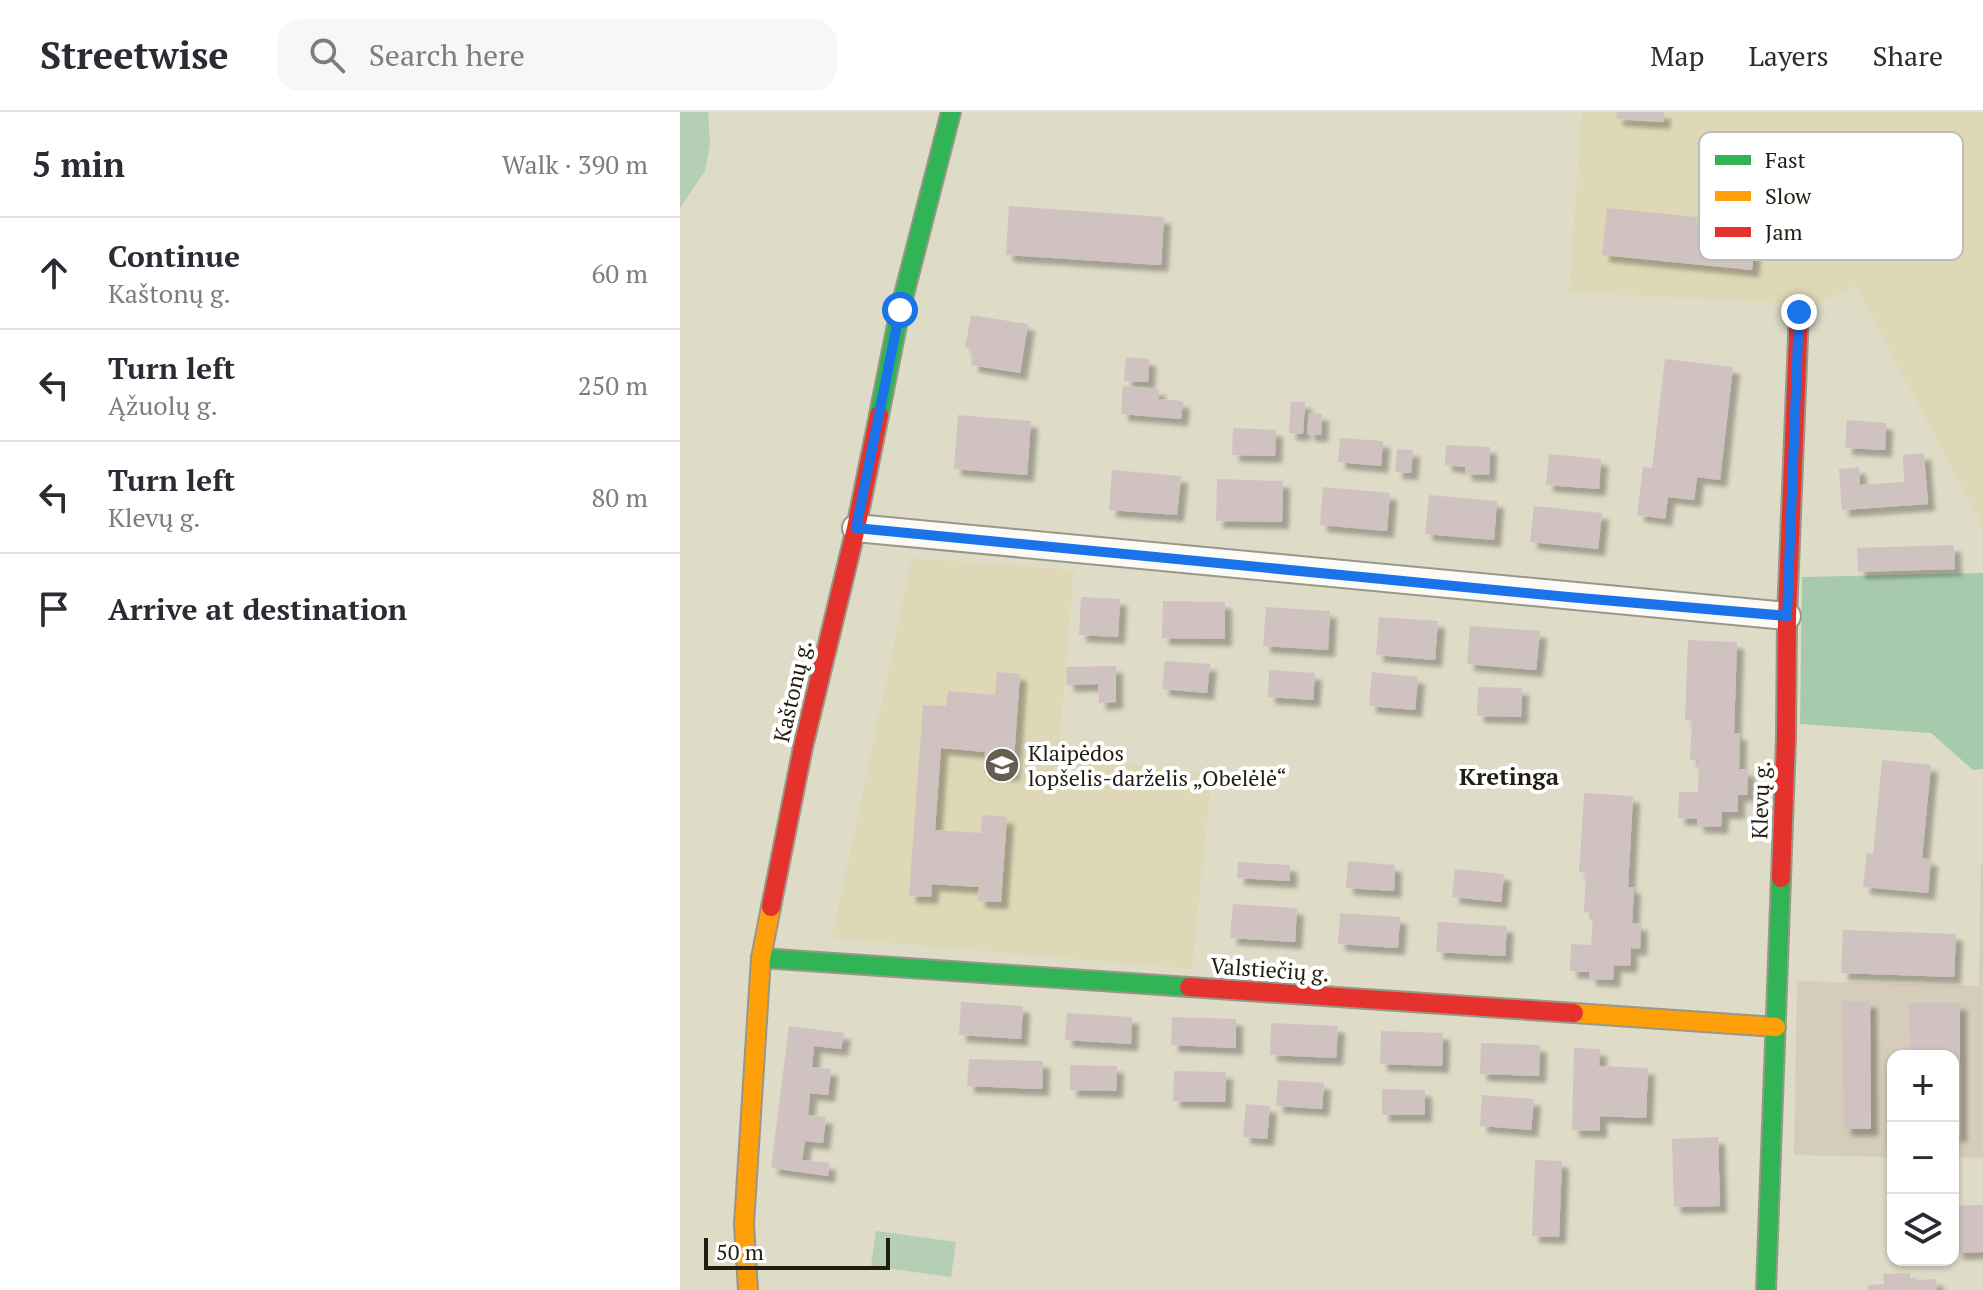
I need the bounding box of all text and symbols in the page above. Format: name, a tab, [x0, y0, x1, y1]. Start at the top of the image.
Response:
search box	[277, 19, 837, 91]
text: Streetwise	[40, 30, 229, 80]
icon: search	[305, 33, 349, 77]
text: Search here	[369, 35, 525, 75]
text: Map	[1650, 37, 1704, 74]
text: Layers	[1748, 37, 1829, 74]
text: Share	[1873, 37, 1943, 74]
legend	[1699, 132, 1963, 260]
text: 5 min	[32, 142, 125, 187]
text: Fast	[1765, 145, 1806, 174]
text: Walk · 390 m	[502, 147, 648, 181]
text: Slow	[1765, 181, 1812, 210]
text: Jam	[1765, 217, 1803, 246]
text: Continue	[108, 236, 240, 276]
icon: ahead	[32, 251, 76, 295]
text: 60 m	[592, 256, 648, 290]
text: Kaštonų g.	[108, 276, 231, 310]
route start	[882, 292, 918, 328]
route end	[1781, 294, 1817, 330]
text: Turn left	[108, 348, 235, 388]
icon: left	[32, 363, 76, 407]
text: 250 m	[578, 368, 648, 402]
text: Ąžuolų g.	[108, 388, 218, 422]
text: Turn left	[108, 460, 235, 500]
icon: left	[32, 475, 76, 519]
text: 80 m	[592, 480, 648, 514]
text: Klevų g.	[108, 500, 201, 534]
icon: arrive	[32, 587, 76, 631]
text: Arrive at destination	[108, 589, 407, 629]
street label: Kaštonų g.	[766, 637, 818, 745]
place label: Klaipėdos lopšelis-darželis „Obelėlė“	[1028, 738, 1287, 792]
school or university icon: Klaipėdos lopšelis-darželis „Obelėlė“	[983, 746, 1021, 784]
district label: Kretinga	[1459, 760, 1560, 792]
street label: Klevų g.	[1744, 760, 1776, 840]
street label: Valstiečių g.	[1210, 950, 1330, 988]
map controls	[1887, 1050, 1959, 1266]
button: +	[1887, 1050, 1959, 1122]
button: −	[1887, 1122, 1959, 1194]
button: layers	[1887, 1194, 1959, 1266]
scale bar	[704, 1234, 890, 1270]
text: 50 m	[716, 1237, 764, 1266]

